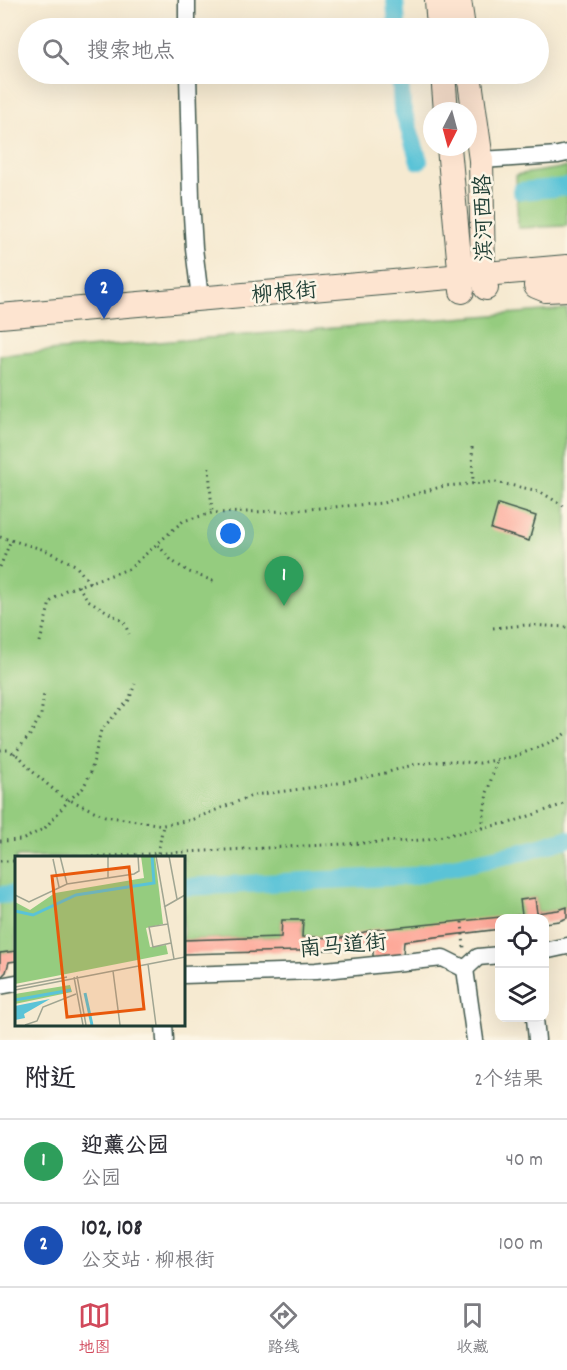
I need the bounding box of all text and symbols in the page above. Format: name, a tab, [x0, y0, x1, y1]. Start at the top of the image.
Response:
search box	[18, 18, 549, 84]
icon: search	[39, 35, 72, 68]
text: 搜索地点	[87, 37, 175, 68]
north arrow	[423, 102, 477, 156]
street label: 滨河西路	[469, 174, 502, 262]
pin: 2	[84, 270, 124, 319]
street label: 柳根街	[250, 276, 319, 313]
your location	[216, 519, 245, 548]
pin: 1	[264, 556, 304, 606]
inset map	[15, 856, 184, 1025]
map controls	[495, 914, 549, 1022]
button: locate	[495, 914, 549, 968]
street label: 南马道街	[298, 928, 388, 967]
button: layers	[495, 968, 549, 1022]
text: 附近	[24, 1062, 76, 1099]
text: 2个结果	[474, 1067, 543, 1095]
text: 迎薰公园	[81, 1132, 169, 1163]
text: 1	[41, 1147, 46, 1175]
text: 40 m	[505, 1147, 543, 1175]
text: 公园	[81, 1166, 121, 1194]
text: 102, 108	[81, 1214, 142, 1245]
text: 2	[39, 1231, 48, 1259]
text: 100 m	[499, 1231, 543, 1259]
text: 公交站 · 柳根街	[81, 1248, 215, 1276]
tab: 地图	[78, 1299, 111, 1360]
tab: 路线	[267, 1299, 300, 1360]
tab: 收藏	[456, 1299, 489, 1360]

